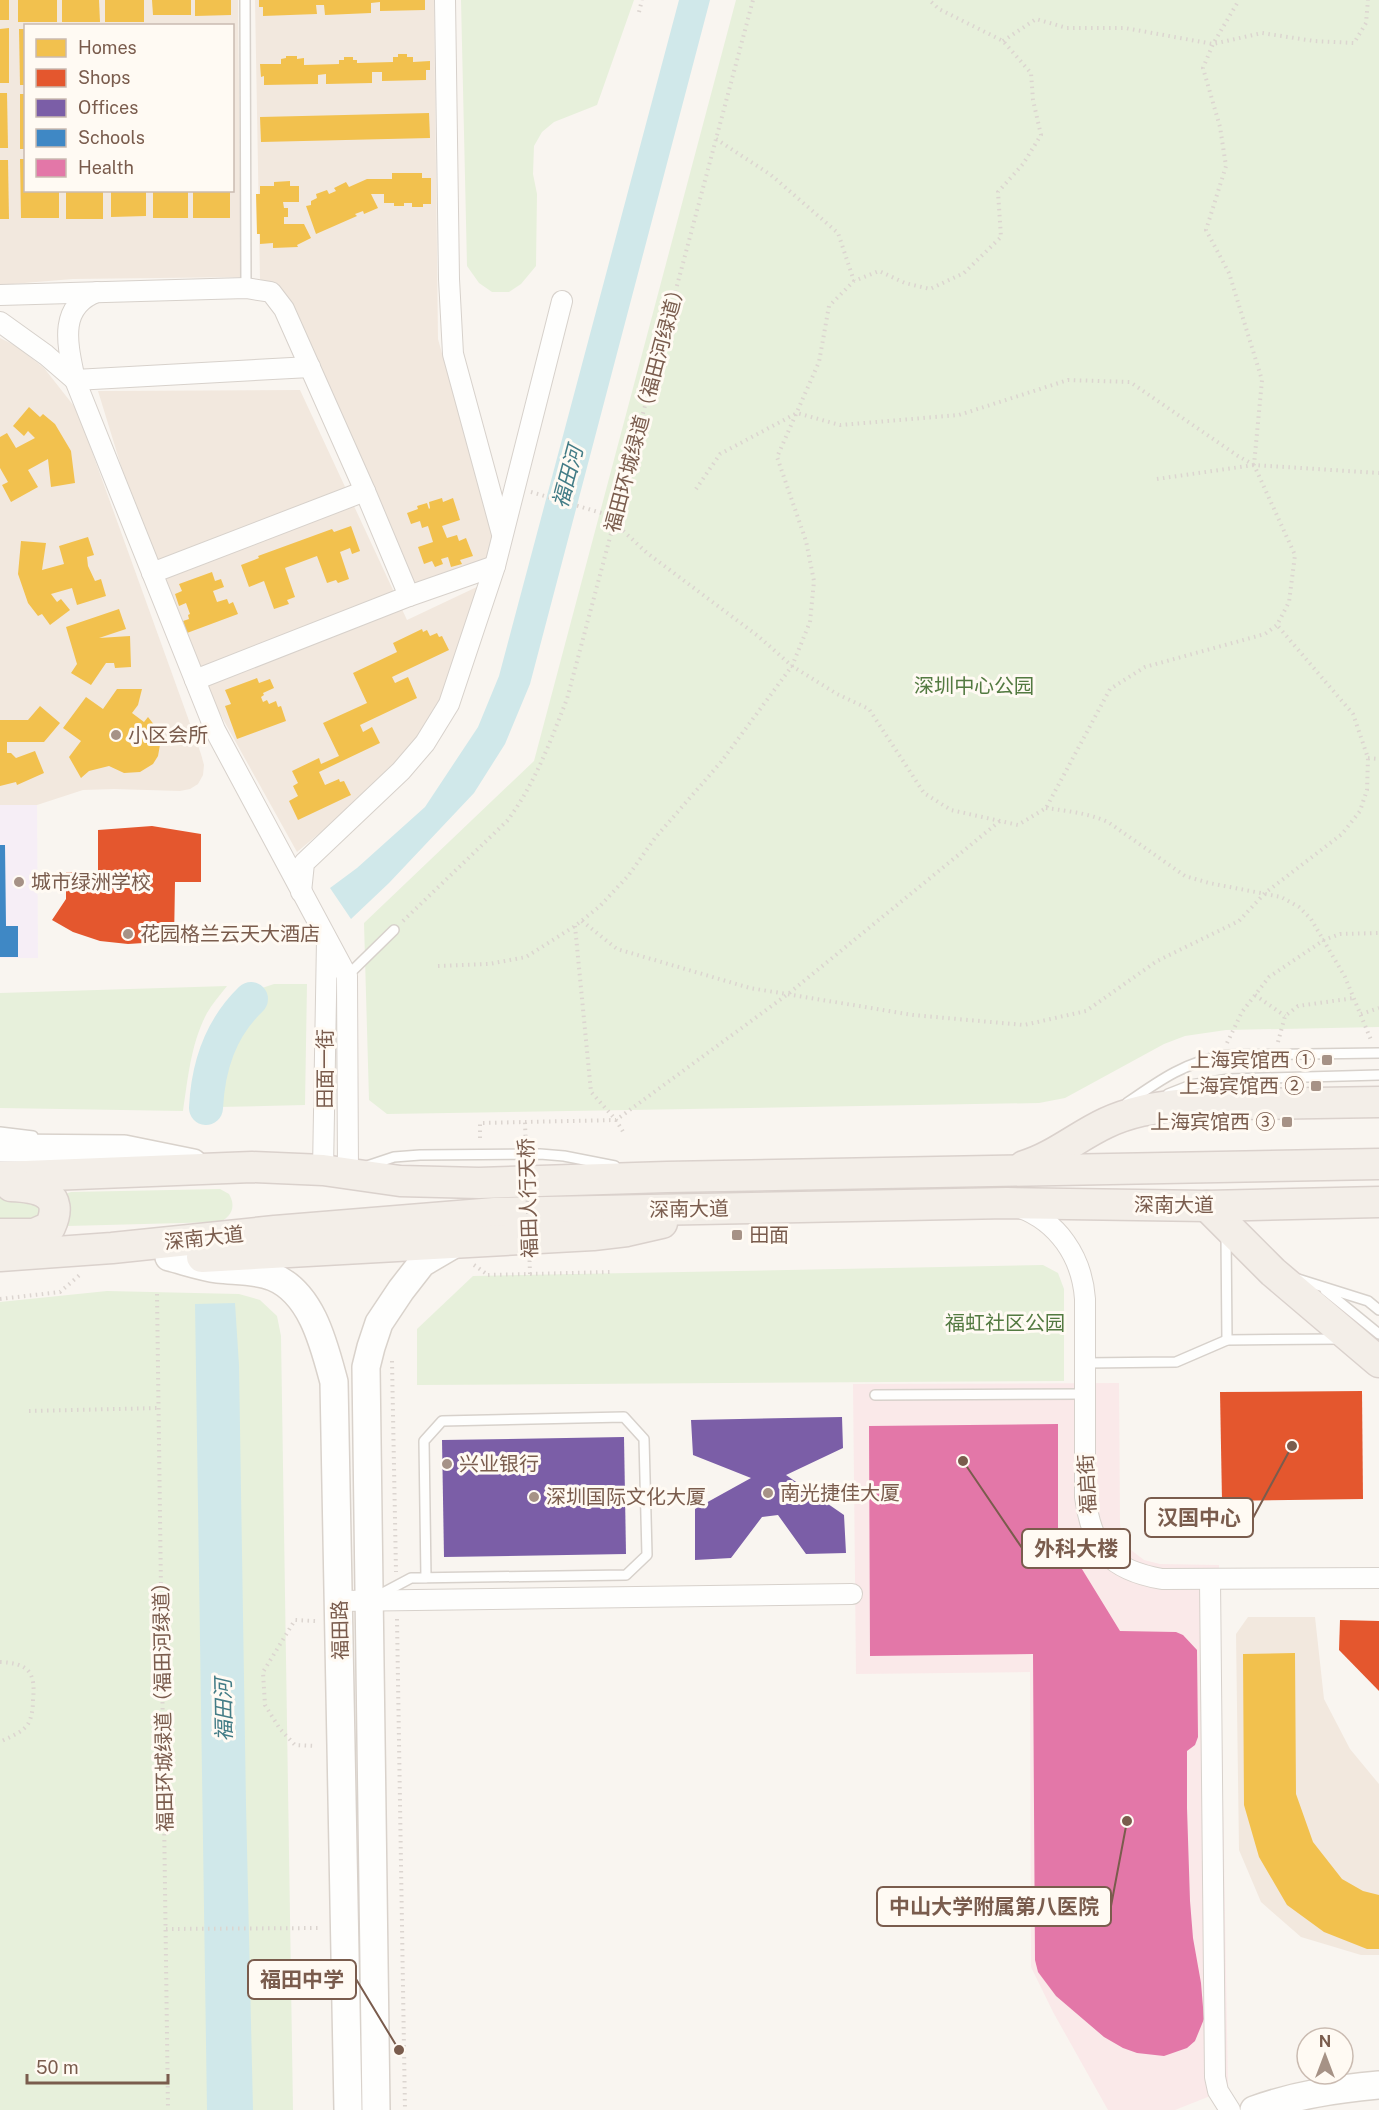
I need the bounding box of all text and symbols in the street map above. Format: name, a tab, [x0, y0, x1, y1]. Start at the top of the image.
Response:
legend	[24, 24, 234, 192]
text: Homes	[78, 37, 137, 58]
text: Shops	[78, 67, 130, 88]
text: Offices	[78, 97, 138, 118]
text: Schools	[78, 127, 145, 148]
text: Health	[78, 157, 134, 178]
street label: 福田环城绿道（福田河绿道）	[600, 277, 690, 535]
water label: 福田河	[547, 439, 589, 511]
park label: 深圳中心公园	[914, 674, 1034, 698]
place label: 小区会所	[128, 723, 208, 747]
marker: 小区会所	[109, 728, 123, 742]
place label: 城市绿洲学校	[31, 870, 151, 894]
marker: 城市绿洲学校	[12, 875, 26, 889]
place label: 花园格兰云天大酒店	[140, 922, 320, 946]
marker: 花园格兰云天大酒店	[121, 927, 135, 941]
street label: 田面一街	[313, 1029, 337, 1109]
place label: 上海宾馆西 ①	[1190, 1048, 1315, 1072]
marker: 上海宾馆西 ①	[1320, 1053, 1334, 1067]
place label: 上海宾馆西 ②	[1179, 1074, 1304, 1098]
marker: 上海宾馆西 ②	[1309, 1079, 1323, 1093]
place label: 上海宾馆西 ③	[1150, 1110, 1275, 1134]
marker: 上海宾馆西 ③	[1280, 1115, 1294, 1129]
street label: 福田人行天桥	[514, 1138, 542, 1258]
street label: 深南大道	[1134, 1193, 1214, 1217]
street label: 深南大道	[649, 1196, 729, 1222]
street label: 深南大道	[163, 1222, 245, 1254]
place label: 田面	[749, 1223, 789, 1247]
marker: 田面	[730, 1228, 744, 1242]
park label: 福虹社区公园	[945, 1311, 1065, 1335]
place label: 兴业银行	[459, 1452, 539, 1476]
street label: 福启街	[1073, 1453, 1101, 1515]
marker: 兴业银行	[440, 1457, 454, 1471]
place label: 南光捷佳大厦	[780, 1481, 900, 1505]
place label: 深圳国际文化大厦	[546, 1485, 706, 1509]
marker: 南光捷佳大厦	[761, 1486, 775, 1500]
marker: 深圳国际文化大厦	[527, 1490, 541, 1504]
callout: 汉国中心	[1145, 1498, 1253, 1537]
text: 汉国中心	[1157, 1505, 1241, 1530]
callout: 外科大楼	[1022, 1529, 1130, 1568]
text: 外科大楼	[1034, 1536, 1118, 1561]
street label: 福田环城绿道（福田河绿道）	[149, 1572, 177, 1832]
street label: 福田路	[327, 1600, 353, 1660]
water label: 福田河	[210, 1674, 237, 1742]
callout: 中山大学附属第八医院	[877, 1887, 1111, 1926]
text: 中山大学附属第八医院	[889, 1894, 1099, 1919]
callout: 福田中学	[248, 1960, 356, 1999]
text: 福田中学	[260, 1967, 344, 1992]
north arrow	[1295, 2026, 1355, 2086]
text: N	[1319, 2032, 1331, 2051]
scale bar	[27, 2047, 168, 2085]
text: 50 m	[36, 2057, 79, 2078]

